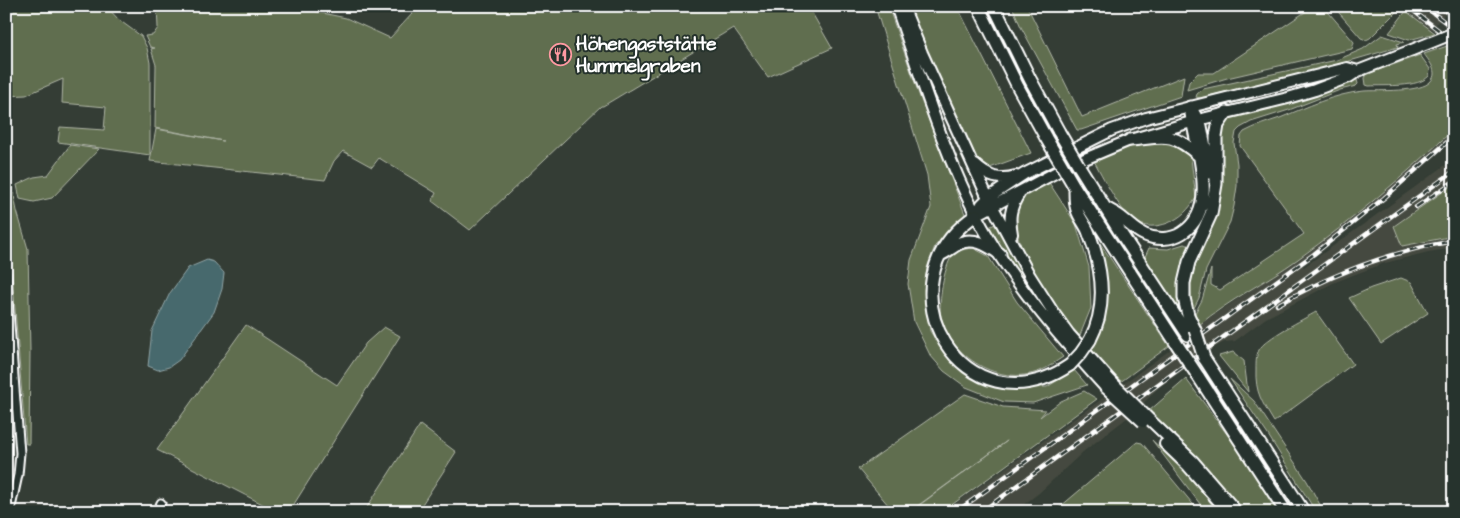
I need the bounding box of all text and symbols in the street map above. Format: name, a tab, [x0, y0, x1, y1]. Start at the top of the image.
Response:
place label: Höhengaststätte Hummelgraben	[576, 31, 717, 81]
restaurant icon: Höhengaststätte Hummelgraben	[548, 42, 572, 66]

